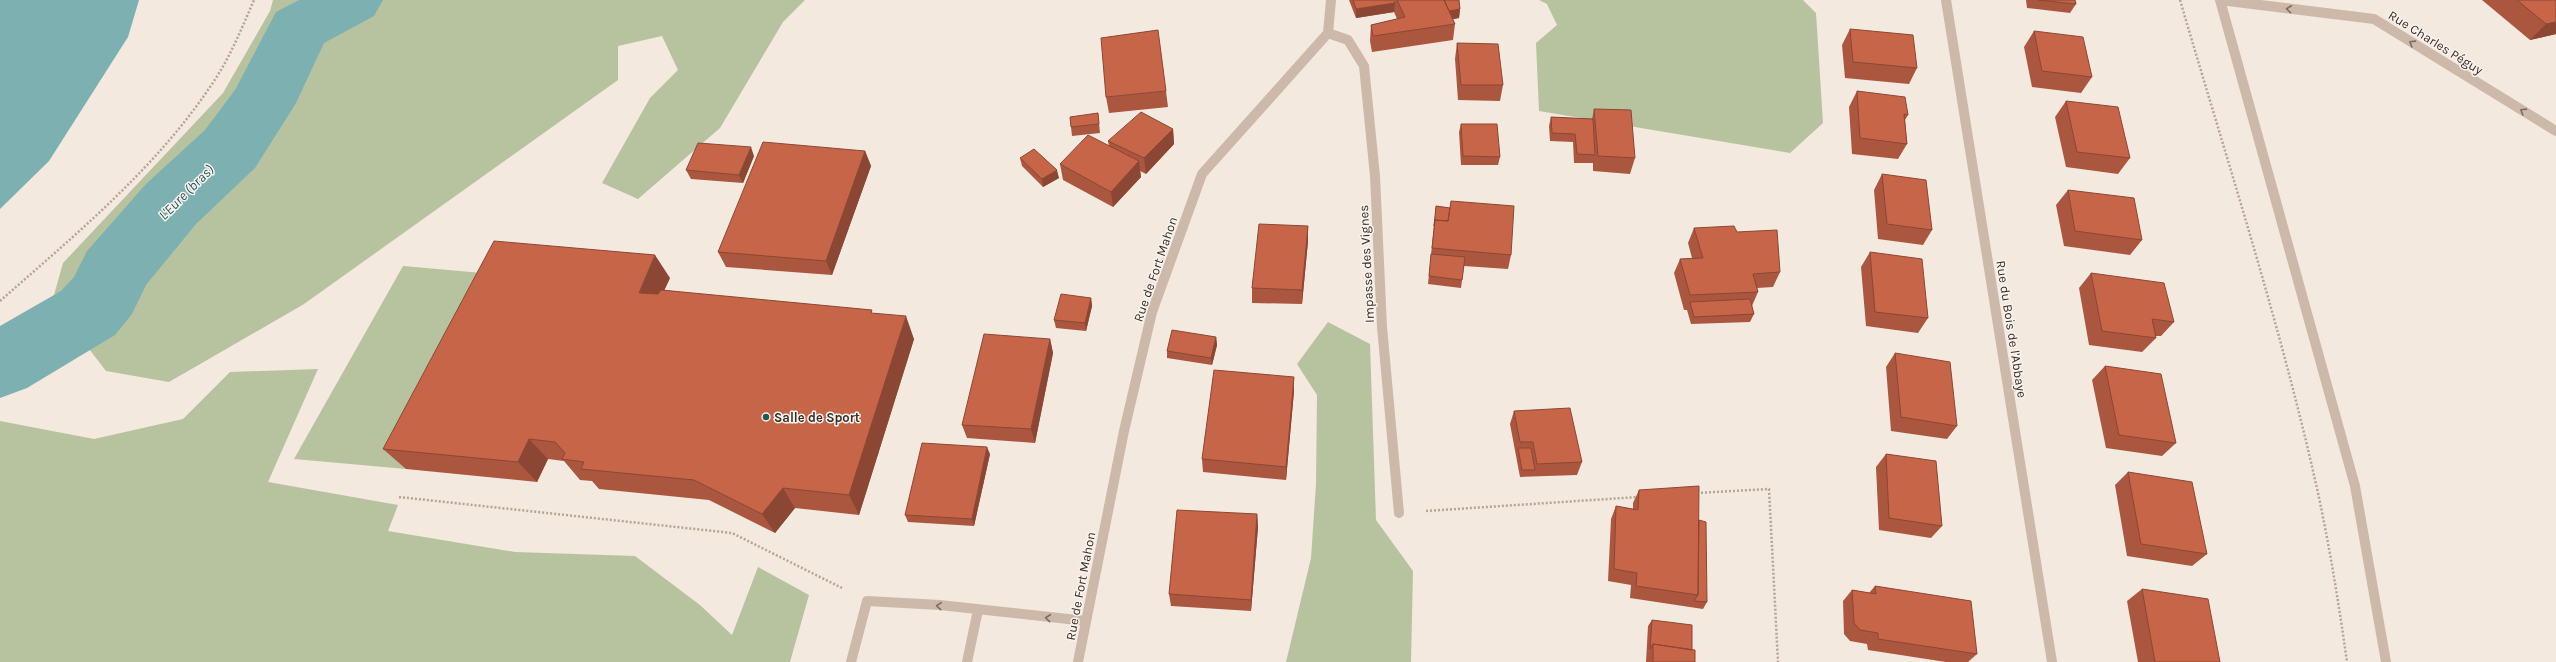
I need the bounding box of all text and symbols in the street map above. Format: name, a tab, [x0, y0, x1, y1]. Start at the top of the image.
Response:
one-way arrow	[2286, 5, 2292, 14]
street label: Rue Charles Péguy	[2386, 7, 2486, 78]
one-way arrow	[2409, 40, 2416, 47]
one-way arrow	[2520, 108, 2527, 116]
water label: L'Eure (bras)	[155, 161, 218, 224]
street label: Impasse des Vignes	[1356, 204, 1377, 323]
street label: Rue de Fort Mahon	[1130, 215, 1181, 324]
street label: Rue du Bois de l'Abbaye	[1993, 259, 2030, 399]
place label: Salle de Sport	[774, 410, 860, 425]
marker: Salle de Sport	[761, 412, 771, 422]
street label: Rue de Fort Mahon	[1063, 531, 1098, 642]
one-way arrow	[936, 601, 942, 610]
one-way arrow	[1045, 613, 1051, 622]

